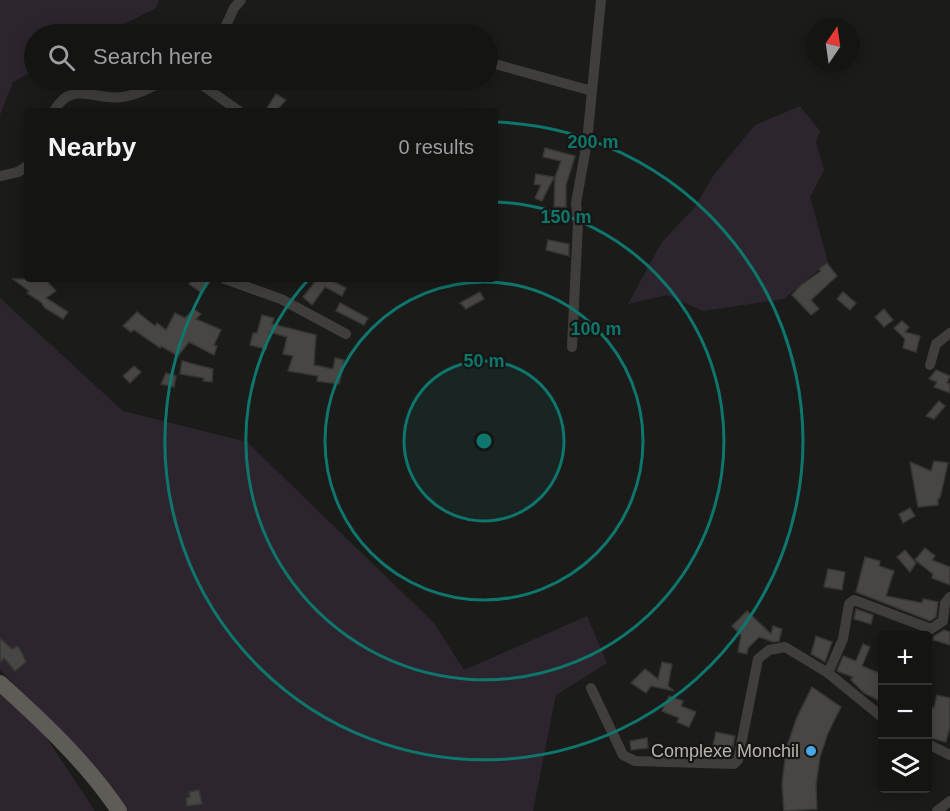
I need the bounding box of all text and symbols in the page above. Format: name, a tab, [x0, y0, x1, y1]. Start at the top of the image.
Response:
north arrow	[806, 18, 860, 72]
search box	[24, 24, 498, 90]
icon: search	[45, 41, 78, 74]
text: Search here	[93, 44, 213, 69]
text: Nearby	[48, 132, 136, 162]
text: 200 m	[567, 132, 619, 152]
text: 0 results	[398, 136, 474, 158]
text: 150 m	[540, 207, 592, 227]
text: 100 m	[570, 319, 622, 339]
text: 50 m	[463, 351, 505, 371]
centre of rings	[474, 431, 494, 451]
map controls	[878, 631, 932, 793]
button: +	[878, 631, 932, 685]
button: −	[878, 685, 932, 739]
button: layers	[878, 739, 932, 793]
place label: Complexe Monchil	[651, 741, 799, 761]
marker: Complexe Monchil	[804, 744, 818, 758]

